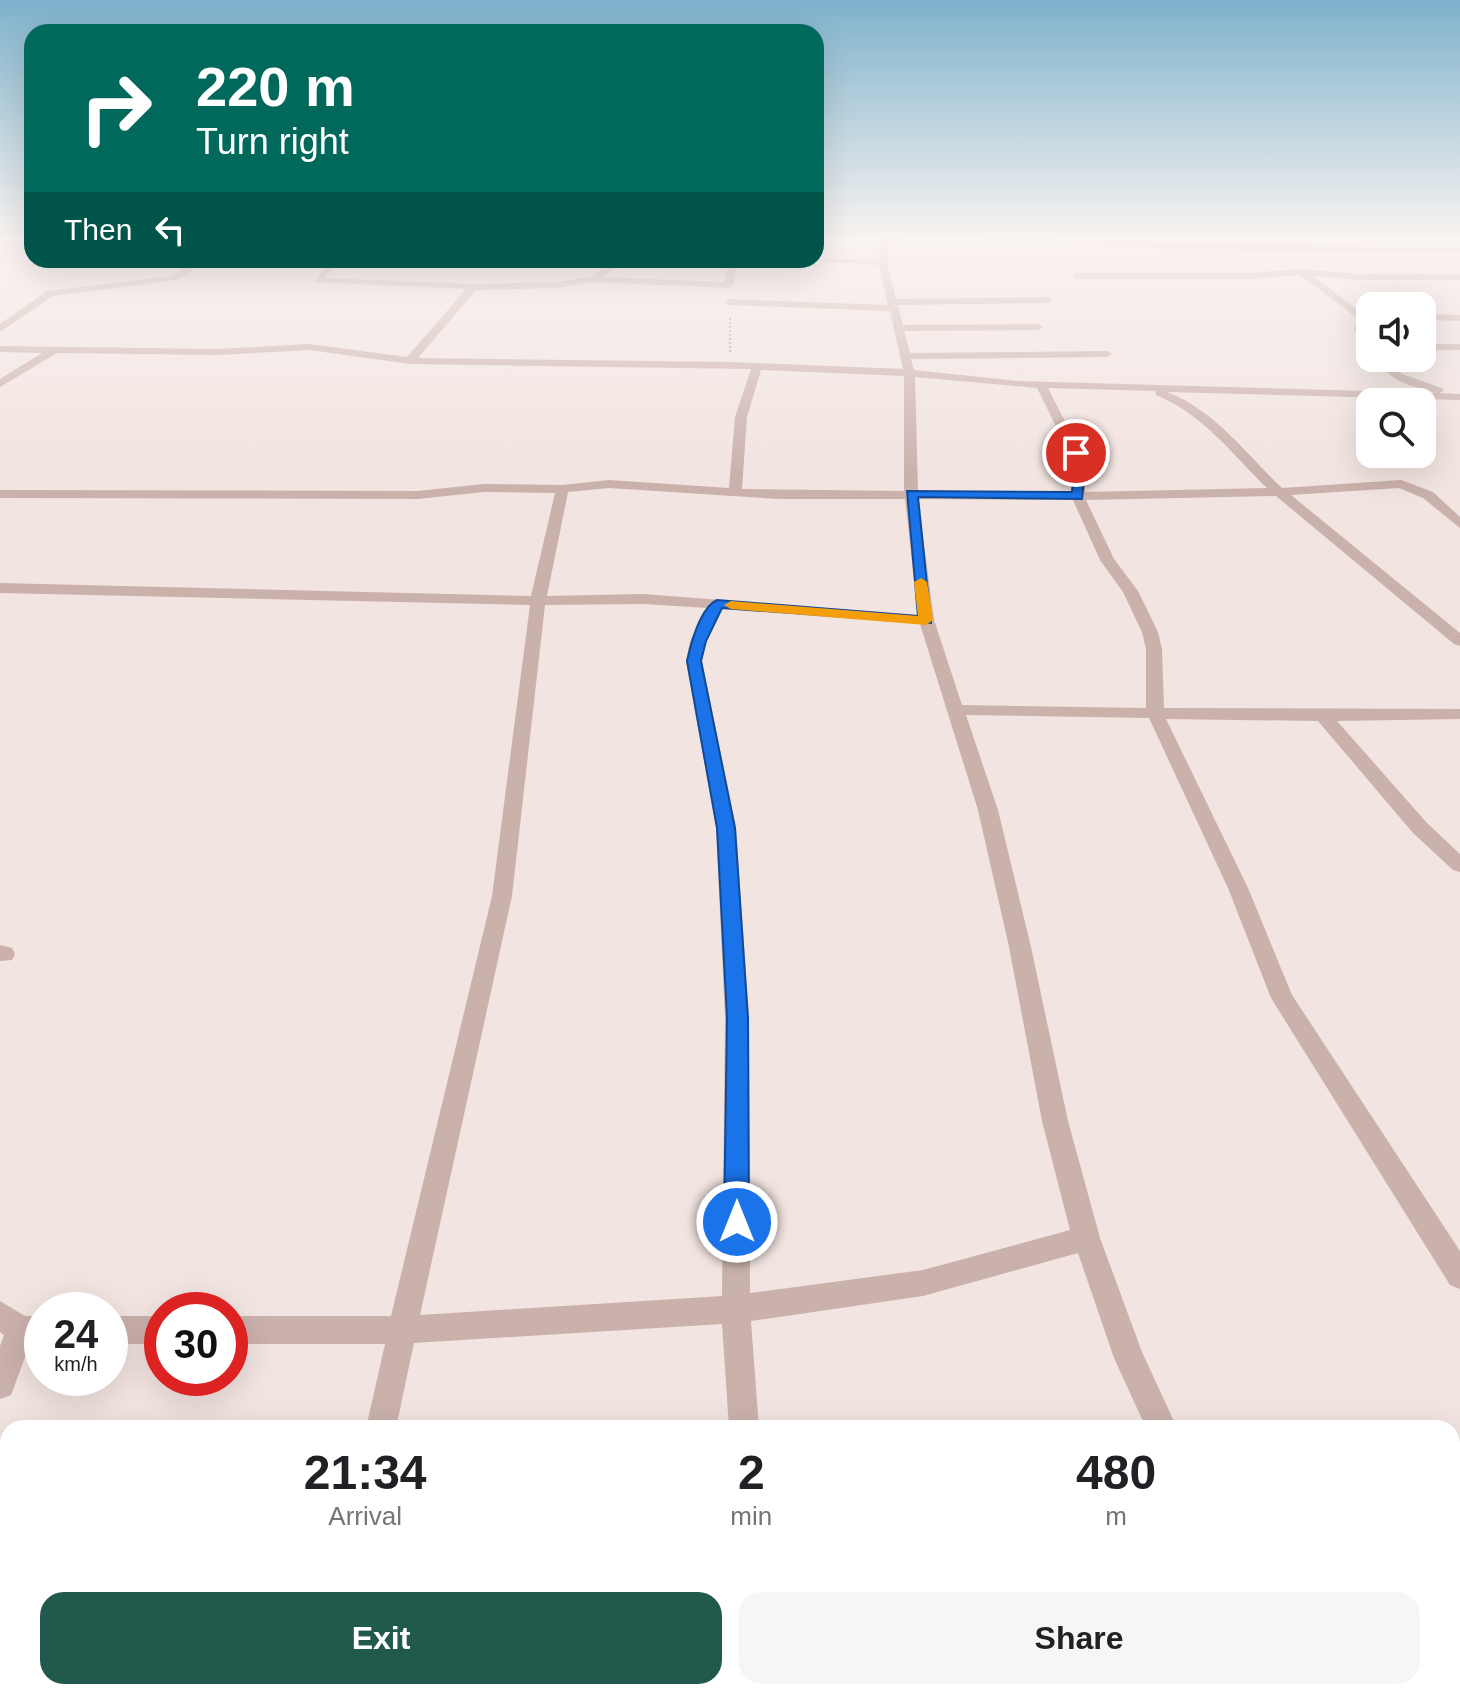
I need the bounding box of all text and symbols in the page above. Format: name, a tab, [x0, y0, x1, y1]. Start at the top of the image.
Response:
text: 220 m	[196, 55, 355, 118]
icon: right	[64, 56, 168, 160]
text: Turn right	[196, 121, 349, 162]
icon: left	[148, 208, 192, 252]
text: Then	[64, 213, 132, 246]
map controls	[1356, 292, 1436, 468]
button: sound	[1356, 292, 1436, 372]
button: search	[1356, 388, 1436, 468]
pin	[1042, 419, 1110, 487]
icon: arrive	[1054, 431, 1098, 475]
position arrow	[695, 1180, 779, 1264]
speed limit sign: 30	[144, 1292, 248, 1396]
text: 24	[54, 1312, 98, 1356]
text: km/h	[54, 1353, 98, 1375]
text: 21:34	[304, 1446, 427, 1499]
text: 2	[738, 1446, 765, 1499]
text: 480	[1076, 1446, 1156, 1499]
text: Arrival	[328, 1501, 402, 1531]
text: min	[730, 1501, 772, 1531]
text: m	[1105, 1501, 1127, 1531]
button: Exit	[40, 1592, 722, 1684]
button: Share	[738, 1592, 1420, 1684]

